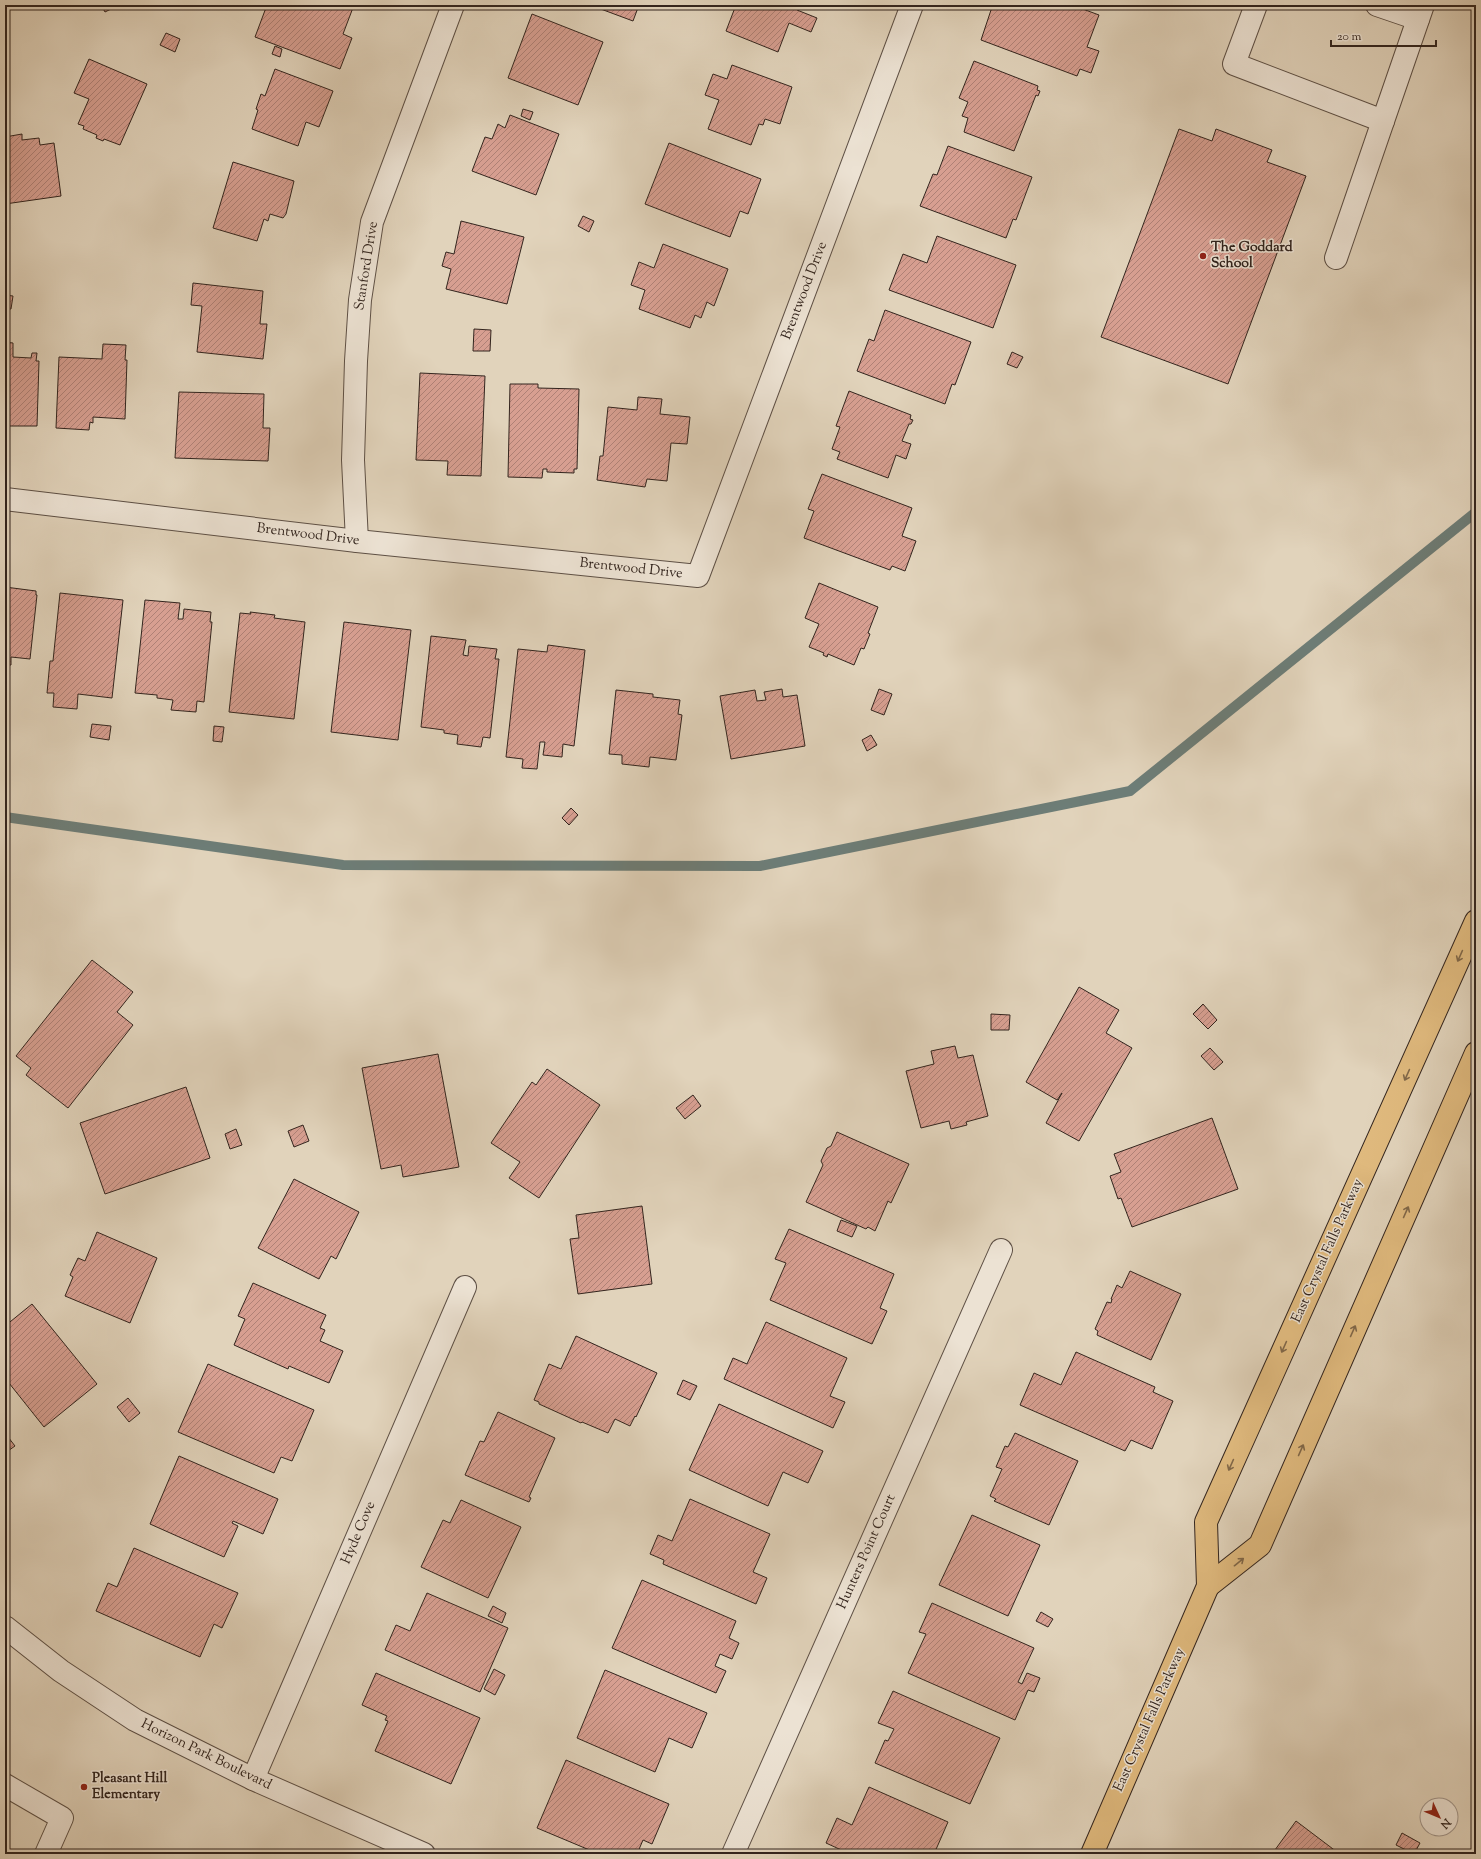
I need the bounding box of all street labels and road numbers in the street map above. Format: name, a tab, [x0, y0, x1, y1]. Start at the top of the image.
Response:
street label: Stanford Drive	[350, 220, 384, 312]
street label: Brentwood Drive	[777, 239, 833, 343]
street label: Brentwood Drive	[255, 519, 361, 551]
street label: Brentwood Drive	[578, 554, 684, 584]
street label: East Crystal Falls Parkway	[1287, 1176, 1369, 1326]
street label: Hunters Point Court	[833, 1491, 901, 1613]
street label: Hyde Cove	[337, 1498, 381, 1568]
street label: East Crystal Falls Parkway	[1109, 1645, 1191, 1795]
street label: Horizon Park Boulevard	[137, 1715, 275, 1795]

